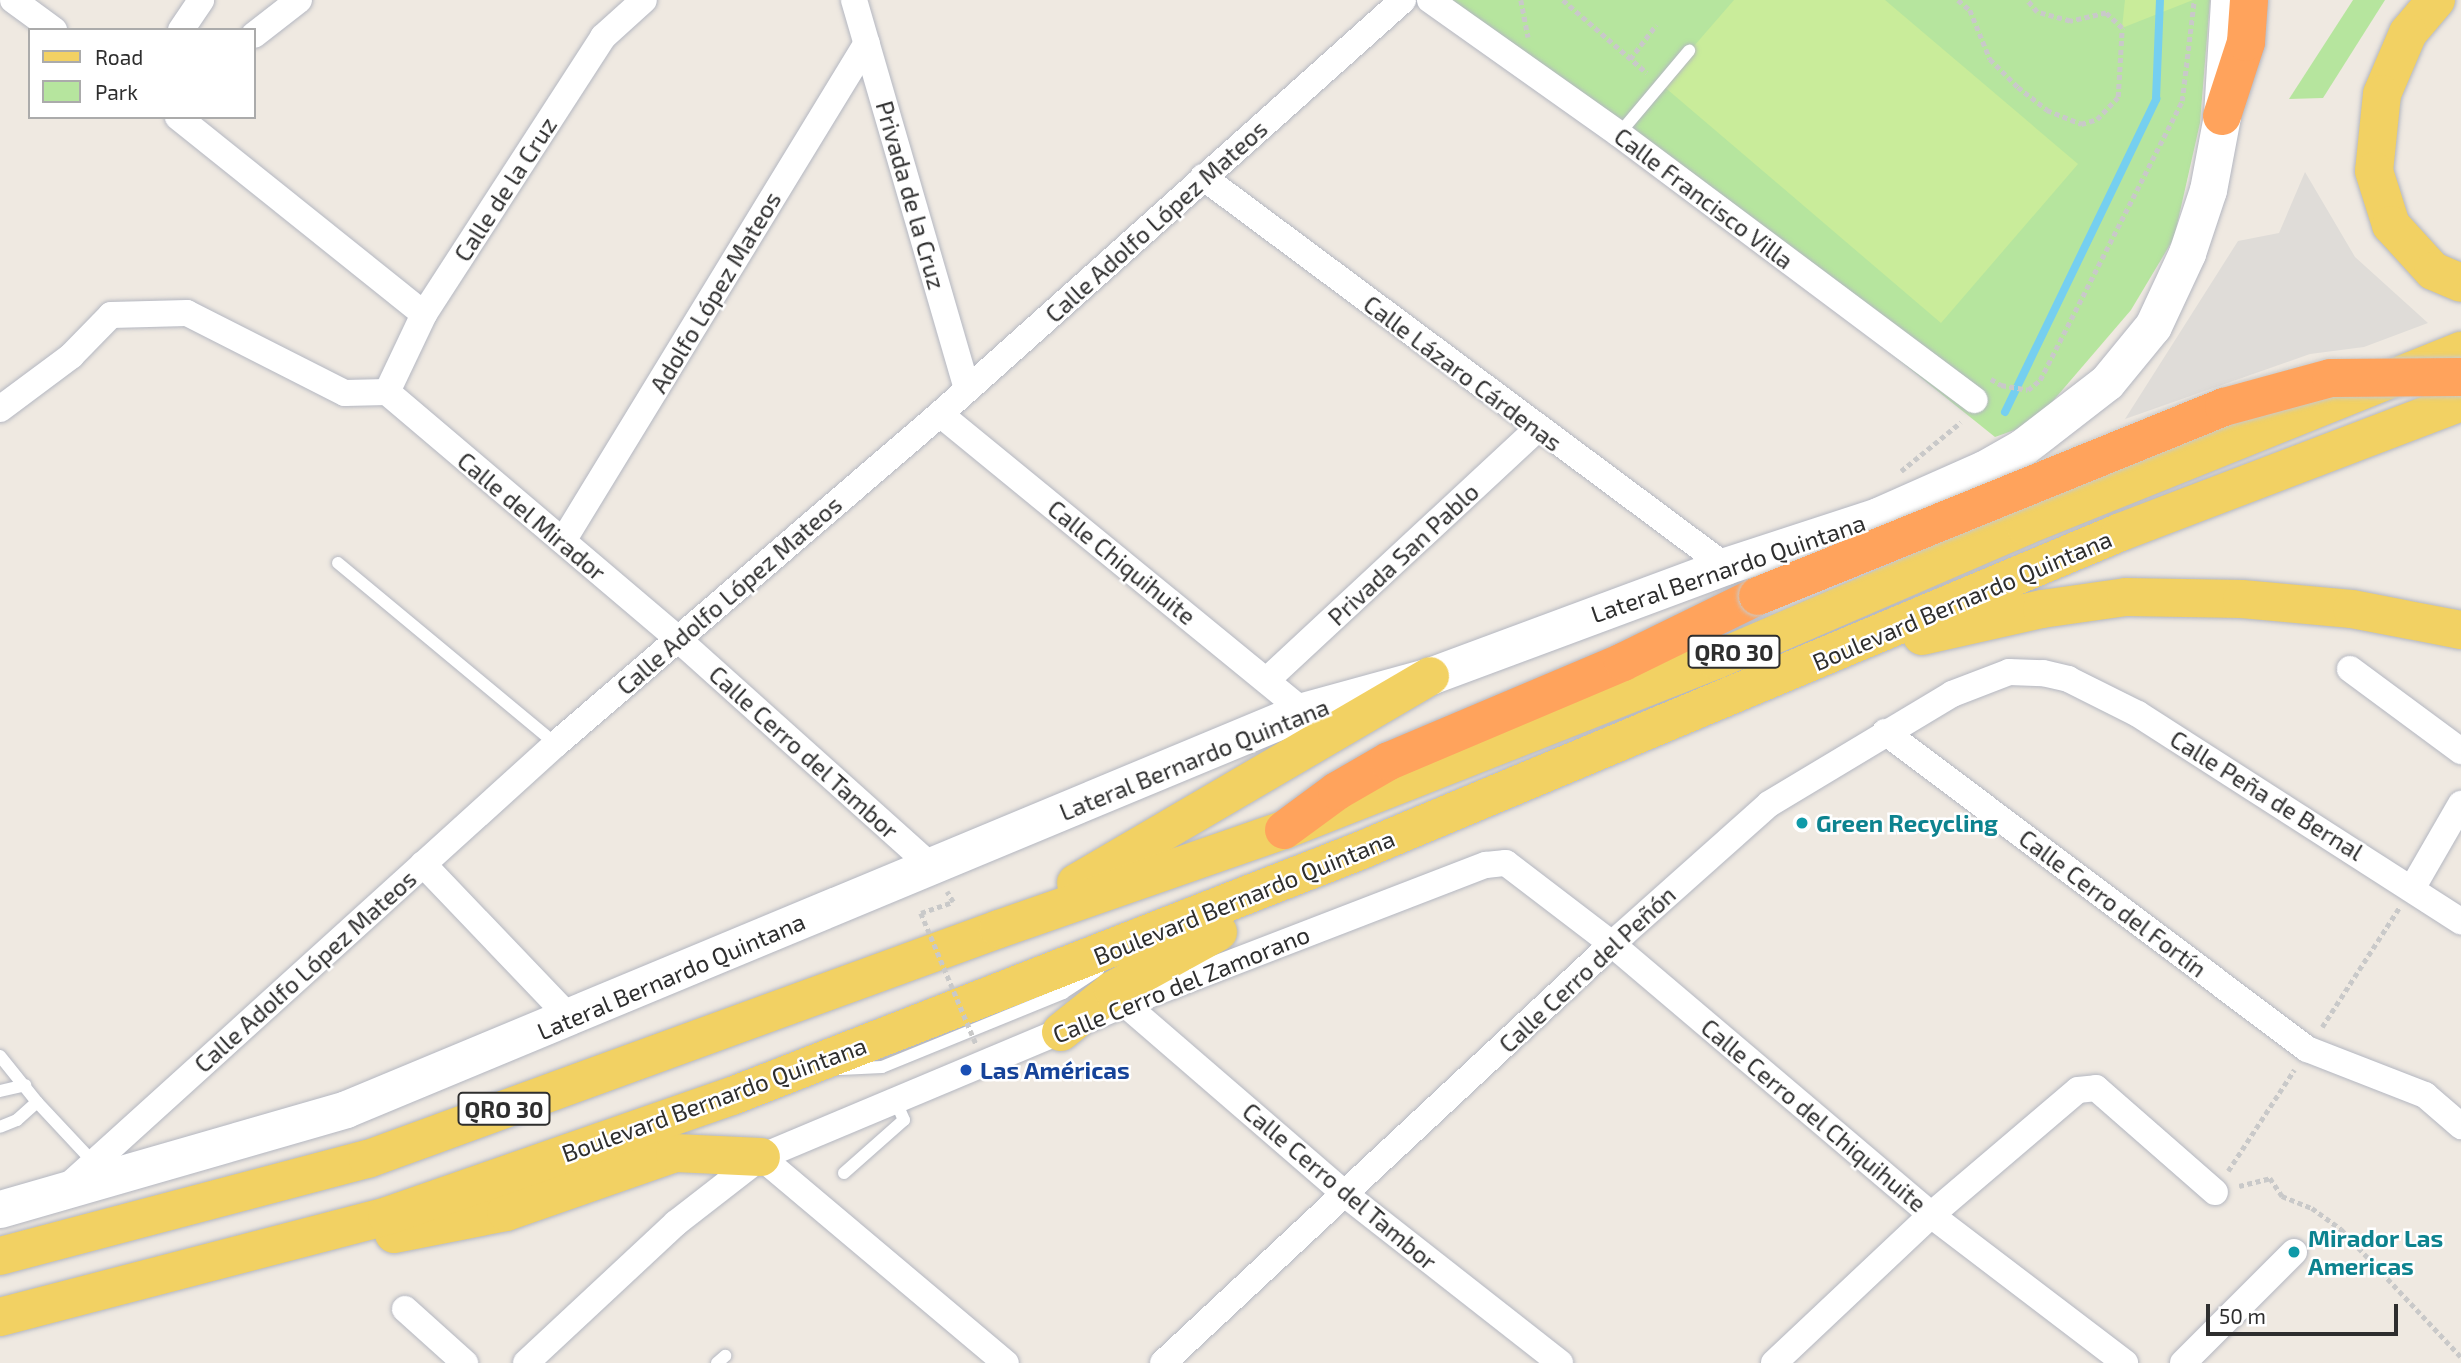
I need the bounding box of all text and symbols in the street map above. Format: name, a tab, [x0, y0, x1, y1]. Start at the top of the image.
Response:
legend	[28, 28, 256, 119]
text: Road	[95, 44, 143, 69]
text: Park	[95, 79, 138, 104]
street label: Privada de la Cruz	[870, 97, 952, 293]
street label: Calle de la Cruz	[448, 111, 562, 267]
street label: Calle Adolfo López Mateos	[1039, 114, 1273, 328]
street label: Calle Francisco Villa	[1609, 121, 1799, 275]
street label: Adolfo López Mateos	[644, 186, 786, 398]
street label: Calle Lázaro Cárdenas	[1358, 289, 1568, 457]
street label: Calle del Mirador	[452, 445, 612, 587]
street label: Privada San Pablo	[1322, 477, 1484, 631]
street label: Calle Adolfo López Mateos	[610, 489, 848, 701]
street label: Calle Chiquihuite	[1042, 494, 1202, 630]
street label: Lateral Bernardo Quintana	[1587, 507, 1869, 629]
street label: Boulevard Bernardo Quintana	[1808, 524, 2116, 676]
road number: QRO 30	[1687, 632, 1781, 672]
street label: Calle Cerro del Tambor	[703, 659, 905, 845]
street label: Lateral Bernardo Quintana	[1055, 692, 1333, 826]
street label: Calle Peña de Bernal	[2165, 724, 2369, 866]
place label: Green Recycling	[1816, 809, 1998, 837]
marker: Green Recycling	[1794, 815, 1810, 831]
street label: Boulevard Bernardo Quintana	[1089, 823, 1399, 971]
street label: Calle Cerro del Fortín	[2013, 823, 2213, 983]
street label: Calle Adolfo López Mateos	[188, 864, 422, 1078]
street label: Calle Cerro del Peñón	[1493, 880, 1681, 1058]
street label: Lateral Bernardo Quintana	[533, 906, 809, 1046]
street label: Calle Cerro del Zamorano	[1048, 919, 1314, 1049]
street label: Calle Cerro del Chiquihuite	[1695, 1012, 1933, 1218]
street label: Boulevard Bernardo Quintana	[558, 1030, 870, 1168]
place label: Las Américas	[980, 1056, 1130, 1084]
marker: Las Américas	[958, 1062, 974, 1078]
road number: QRO 30	[457, 1090, 551, 1128]
street label: Calle Cerro del Tambor	[1237, 1096, 1443, 1276]
place label: Mirador Las Americas	[2308, 1224, 2444, 1280]
marker: Mirador Las Americas	[2286, 1244, 2302, 1260]
scale bar	[2209, 1290, 2402, 1334]
text: 50 m	[2219, 1303, 2266, 1328]

